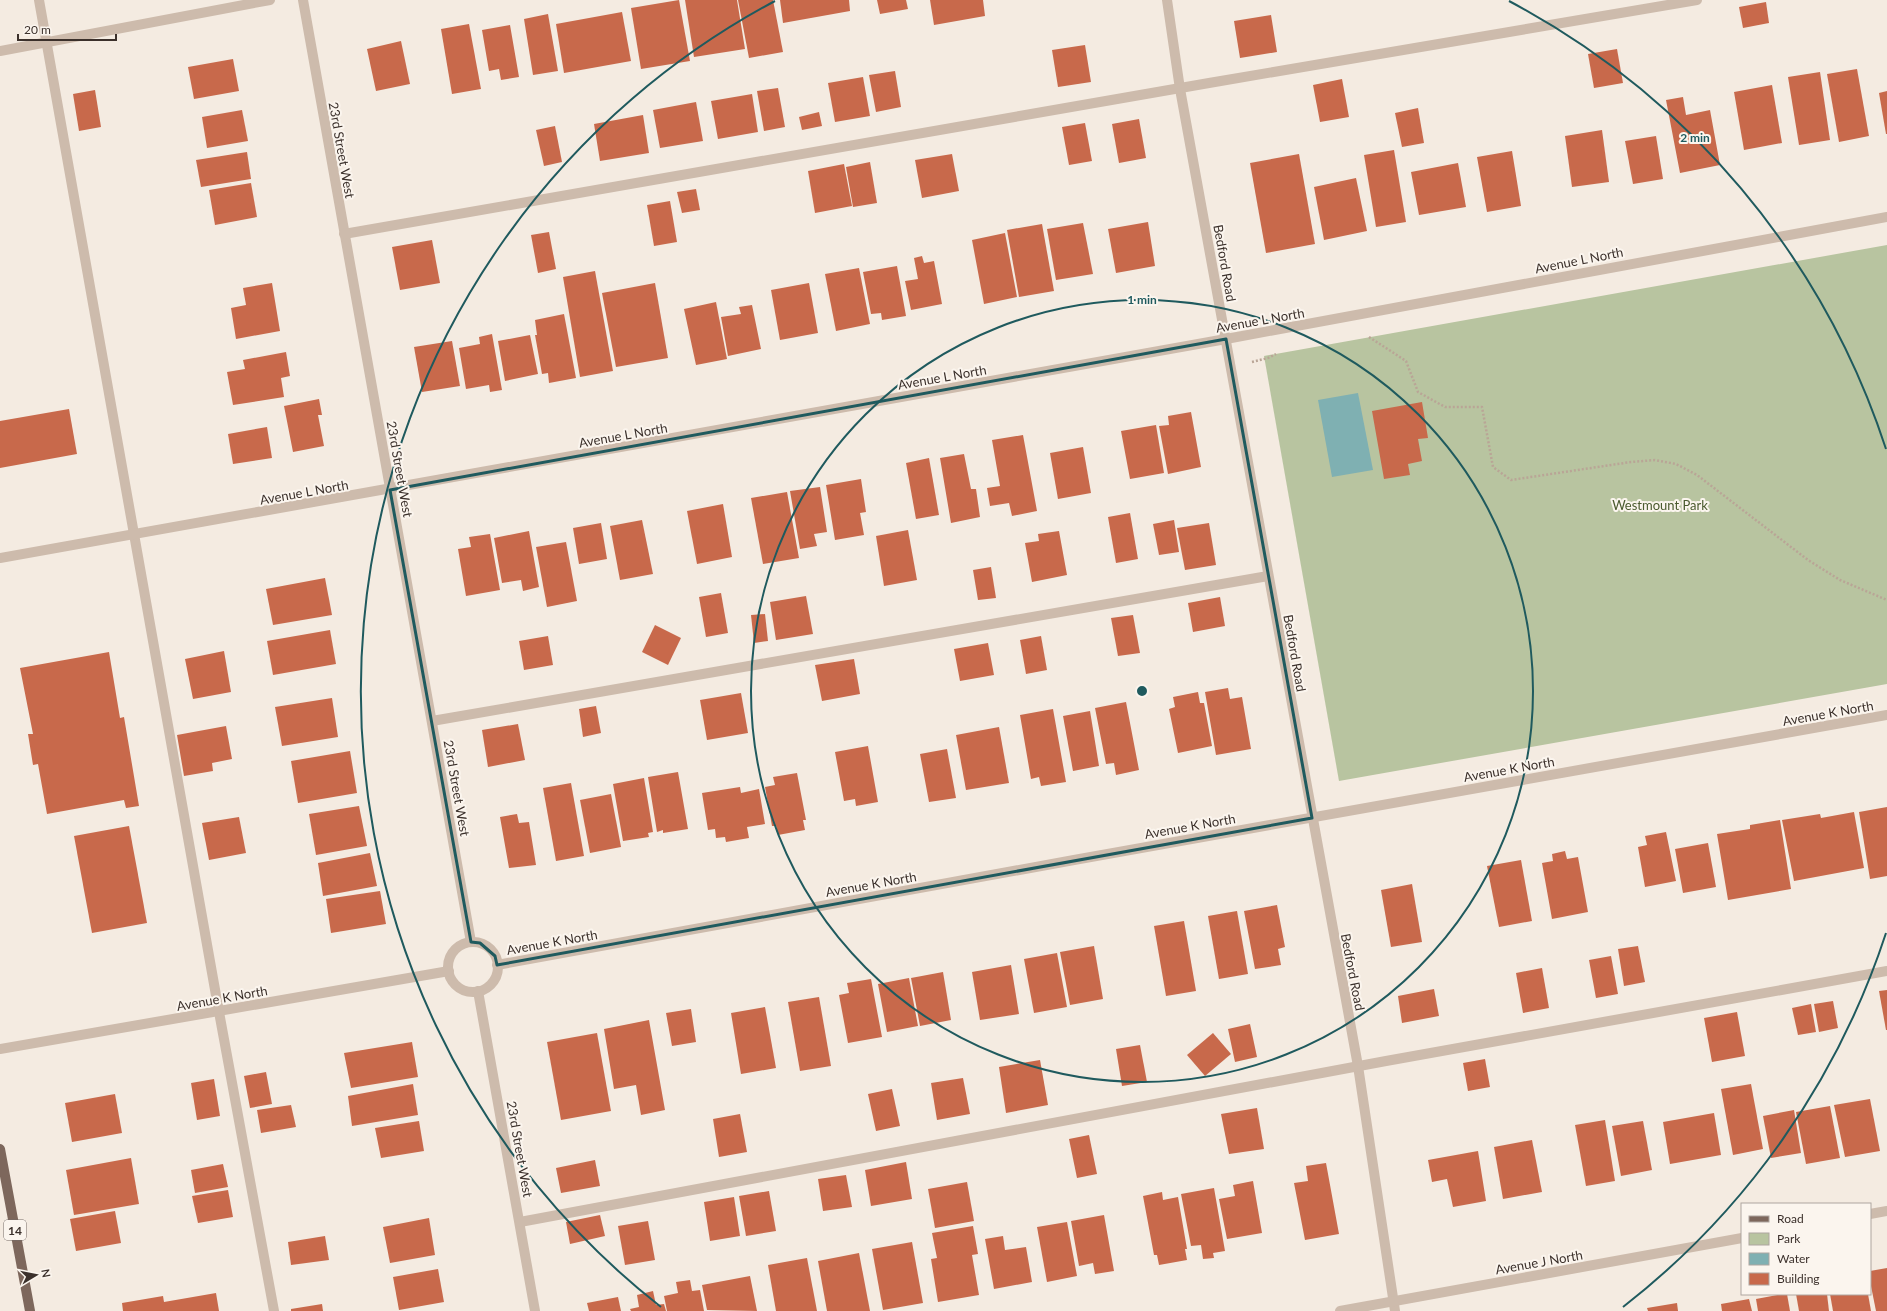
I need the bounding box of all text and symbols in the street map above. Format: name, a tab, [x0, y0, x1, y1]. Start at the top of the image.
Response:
scale bar	[18, 16, 116, 42]
text: 20 m	[24, 22, 51, 37]
street label: 23rd Street West	[326, 101, 358, 200]
text: 2 min	[1680, 130, 1710, 145]
street label: Bedford Road	[1210, 223, 1240, 303]
street label: Avenue L North	[1533, 244, 1625, 276]
text: 1 min	[1127, 292, 1157, 307]
street label: Avenue L North	[1214, 304, 1306, 336]
street label: Avenue L North	[896, 361, 988, 393]
street label: Avenue L North	[577, 419, 669, 451]
street label: 23rd Street West	[384, 420, 416, 519]
street label: Avenue L North	[258, 476, 350, 508]
park label: Westmount Park	[1612, 497, 1708, 513]
street label: Bedford Road	[1280, 613, 1310, 693]
centre of rings	[1135, 684, 1149, 698]
street label: Avenue K North	[1781, 697, 1875, 729]
street label: 23rd Street West	[441, 739, 473, 838]
street label: Avenue K North	[1462, 753, 1556, 785]
street label: Avenue K North	[1143, 810, 1237, 842]
street label: Avenue K North	[824, 868, 918, 900]
street label: Avenue K North	[505, 926, 599, 958]
street label: Bedford Road	[1338, 932, 1368, 1012]
street label: Avenue K North	[175, 982, 269, 1014]
street label: 23rd Street West	[504, 1100, 536, 1199]
legend	[1741, 1203, 1871, 1295]
text: Road	[1777, 1211, 1804, 1226]
road number: 14	[4, 1220, 26, 1240]
text: Park	[1777, 1231, 1801, 1246]
street label: Avenue J North	[1494, 1246, 1584, 1278]
text: Water	[1777, 1251, 1810, 1266]
north arrow	[16, 1255, 56, 1295]
text: N	[39, 1268, 53, 1278]
text: Building	[1777, 1271, 1820, 1286]

